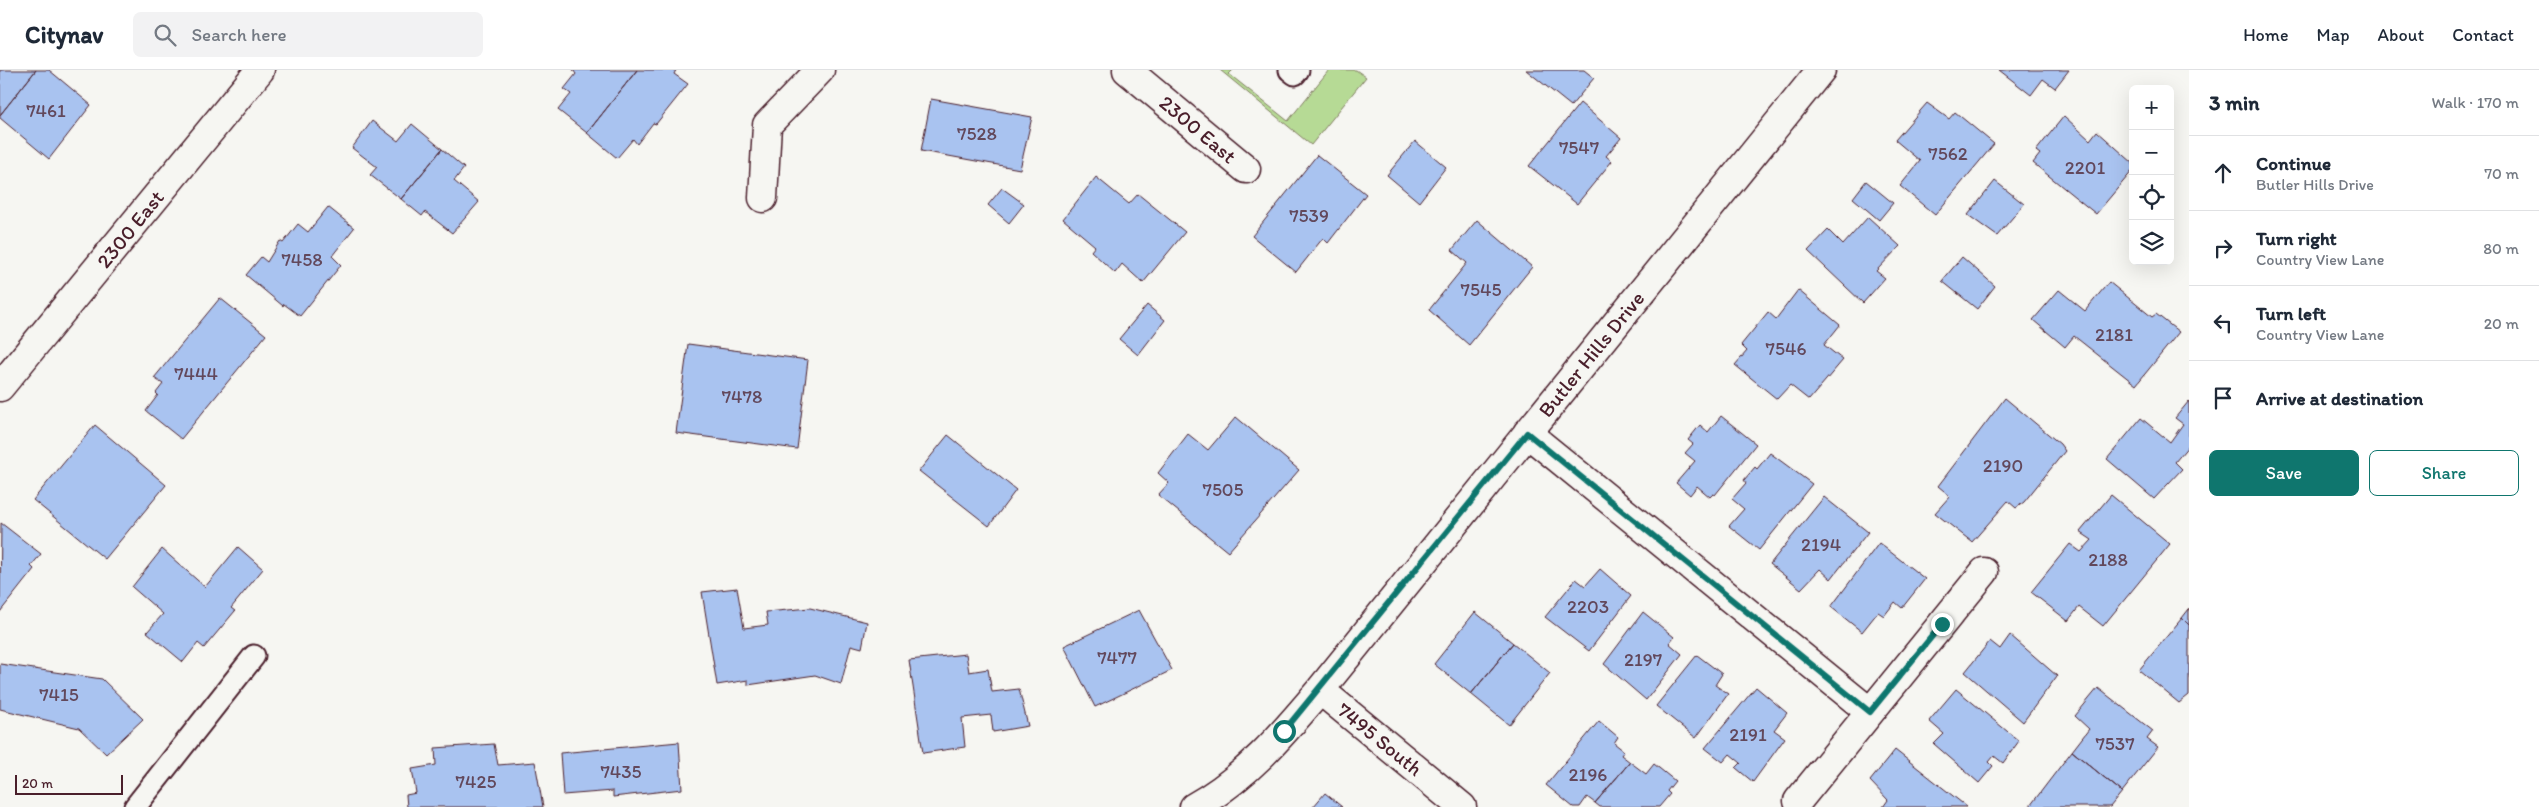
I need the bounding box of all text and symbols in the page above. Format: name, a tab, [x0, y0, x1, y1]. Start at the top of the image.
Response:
search box	[133, 12, 483, 57]
text: Citynav	[25, 20, 103, 49]
icon: search	[151, 21, 179, 49]
text: Search here	[191, 23, 287, 46]
text: Home	[2243, 24, 2289, 46]
text: Map	[2317, 24, 2350, 46]
text: About	[2378, 24, 2424, 46]
text: Contact	[2452, 24, 2514, 46]
map controls	[2129, 85, 2174, 265]
button: +	[2129, 85, 2174, 130]
street label: 2300 East	[1154, 90, 1242, 168]
text: 3 min	[2209, 90, 2259, 115]
text: Walk · 170 m	[2432, 93, 2519, 112]
house number: 7461	[26, 99, 66, 122]
house number: 7528	[957, 122, 997, 145]
button: −	[2129, 130, 2174, 175]
house number: 7547	[1559, 136, 1599, 159]
house number: 7562	[1928, 142, 1968, 165]
text: Continue	[2256, 152, 2331, 175]
house number: 2201	[2065, 156, 2105, 179]
icon: ahead	[2209, 159, 2237, 187]
text: 70 m	[2484, 164, 2519, 183]
button: locate	[2129, 175, 2174, 220]
text: Butler Hills Drive	[2256, 175, 2374, 194]
street label: 2300 East	[91, 185, 169, 273]
house number: 7539	[1289, 204, 1329, 227]
button: layers	[2129, 220, 2174, 265]
text: Turn right	[2256, 227, 2337, 250]
icon: right	[2209, 234, 2237, 262]
text: 80 m	[2483, 239, 2519, 258]
house number: 7458	[281, 248, 323, 271]
text: Country View Lane	[2256, 250, 2384, 269]
house number: 7545	[1461, 278, 1501, 301]
street label: Butler Hills Drive	[1533, 286, 1649, 422]
text: Turn left	[2256, 302, 2326, 325]
icon: left	[2209, 309, 2237, 337]
text: 20 m	[2484, 314, 2519, 333]
house number: 2181	[2095, 323, 2133, 346]
text: Country View Lane	[2256, 325, 2384, 344]
house number: 7546	[1766, 337, 1806, 360]
house number: 7444	[174, 362, 218, 385]
icon: arrive	[2209, 384, 2237, 412]
house number: 7478	[722, 385, 762, 408]
text: Arrive at destination	[2256, 387, 2423, 410]
button: Save	[2209, 450, 2359, 496]
button: Share	[2369, 450, 2519, 496]
house number: 2190	[1983, 454, 2023, 477]
house number: 7505	[1202, 478, 1244, 501]
house number: 2194	[1801, 533, 1841, 556]
house number: 2188	[2088, 548, 2128, 571]
house number: 2203	[1567, 595, 1609, 618]
route end	[1931, 613, 1954, 636]
house number: 7477	[1097, 646, 1137, 669]
house number: 2197	[1624, 648, 1662, 671]
house number: 7415	[39, 683, 79, 706]
street label: 7495 South	[1332, 697, 1428, 781]
route start	[1273, 720, 1296, 743]
house number: 2191	[1729, 723, 1767, 746]
house number: 7537	[2095, 732, 2135, 755]
house number: 7435	[600, 760, 642, 783]
house number: 2196	[1569, 763, 1607, 786]
house number: 7425	[456, 770, 496, 793]
scale bar	[15, 772, 122, 795]
text: 20 m	[22, 775, 53, 792]

